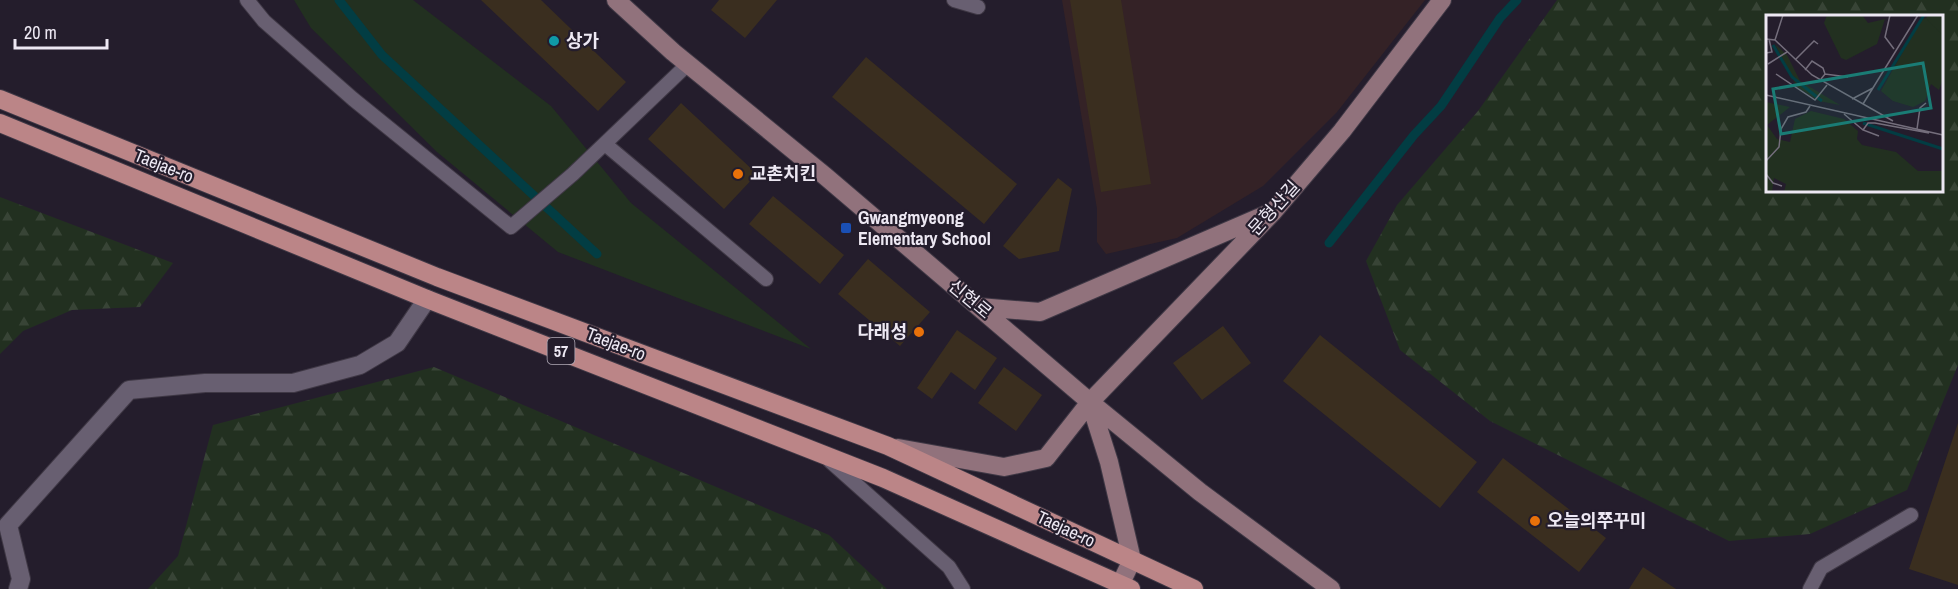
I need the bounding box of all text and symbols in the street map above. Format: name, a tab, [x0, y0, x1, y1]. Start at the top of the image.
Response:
scale bar	[15, 12, 106, 50]
inset map	[1766, 15, 1943, 192]
text: 20 m	[24, 20, 57, 45]
place label: 상가	[566, 28, 600, 53]
marker: 상가	[547, 34, 561, 48]
street label: Taejae-ro	[131, 142, 198, 189]
place label: 교촌치킨	[750, 161, 816, 186]
marker: 교촌치킨	[731, 167, 745, 181]
street label: 문형산길	[1242, 175, 1305, 241]
place label: Gwangmyeong Elementary School	[858, 205, 991, 251]
marker: Gwangmyeong Elementary School	[839, 221, 853, 235]
street label: 신현로	[943, 273, 997, 324]
place label: 다래성	[857, 319, 907, 344]
street label: Taejae-ro	[583, 321, 650, 366]
marker: 다래성	[912, 325, 926, 339]
road number: 57	[548, 338, 574, 364]
street label: Taejae-ro	[1033, 504, 1100, 553]
place label: 오늘의쭈꾸미	[1547, 508, 1646, 533]
marker: 오늘의쭈꾸미	[1528, 514, 1542, 528]

